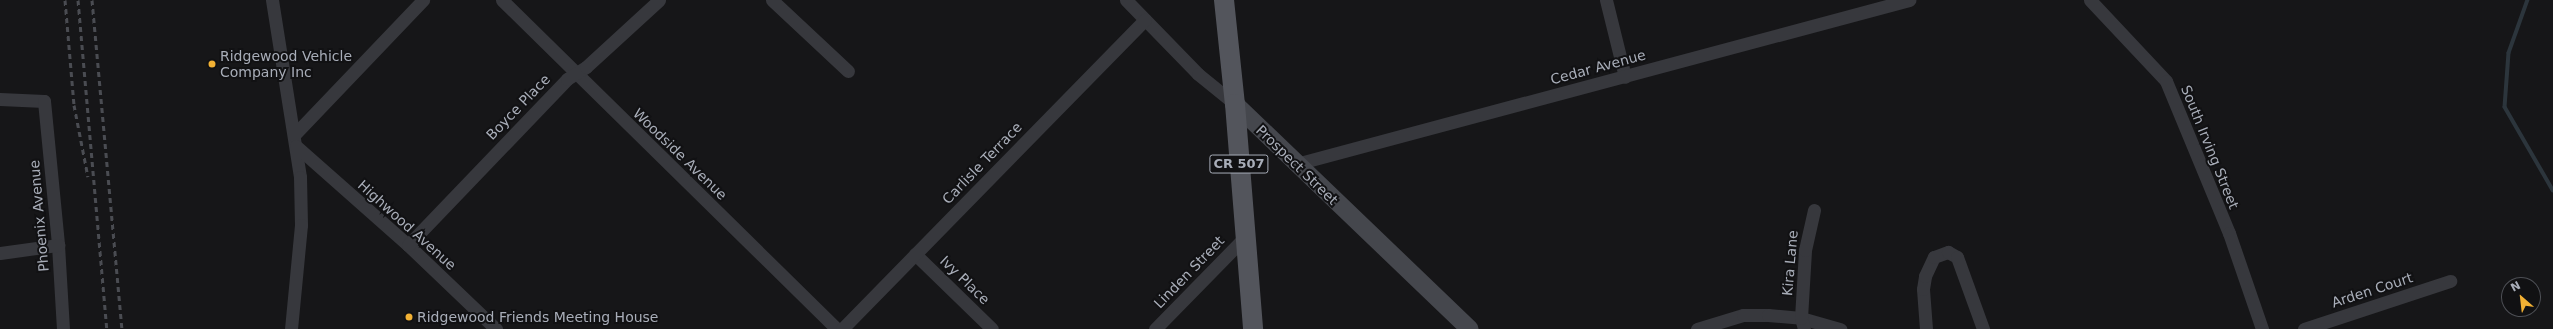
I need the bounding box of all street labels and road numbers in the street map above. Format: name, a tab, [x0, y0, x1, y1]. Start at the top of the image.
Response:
street label: Cedar Avenue	[1548, 46, 1648, 88]
street label: Boyce Place	[483, 71, 553, 143]
street label: South Irving Street	[2177, 83, 2243, 211]
street label: Woodside Avenue	[629, 105, 731, 203]
street label: Carlisle Terrace	[939, 119, 1025, 207]
street label: Prospect Street	[1253, 122, 1341, 208]
road number: CR 507	[1209, 153, 1269, 175]
street label: Phoenix Avenue	[26, 159, 52, 273]
street label: Highwood Avenue	[355, 177, 459, 273]
street label: Kira Lane	[1779, 230, 1801, 296]
street label: Linden Street	[1150, 232, 1228, 312]
street label: Ivy Place	[937, 252, 993, 308]
street label: Arden Court	[2329, 269, 2415, 311]

